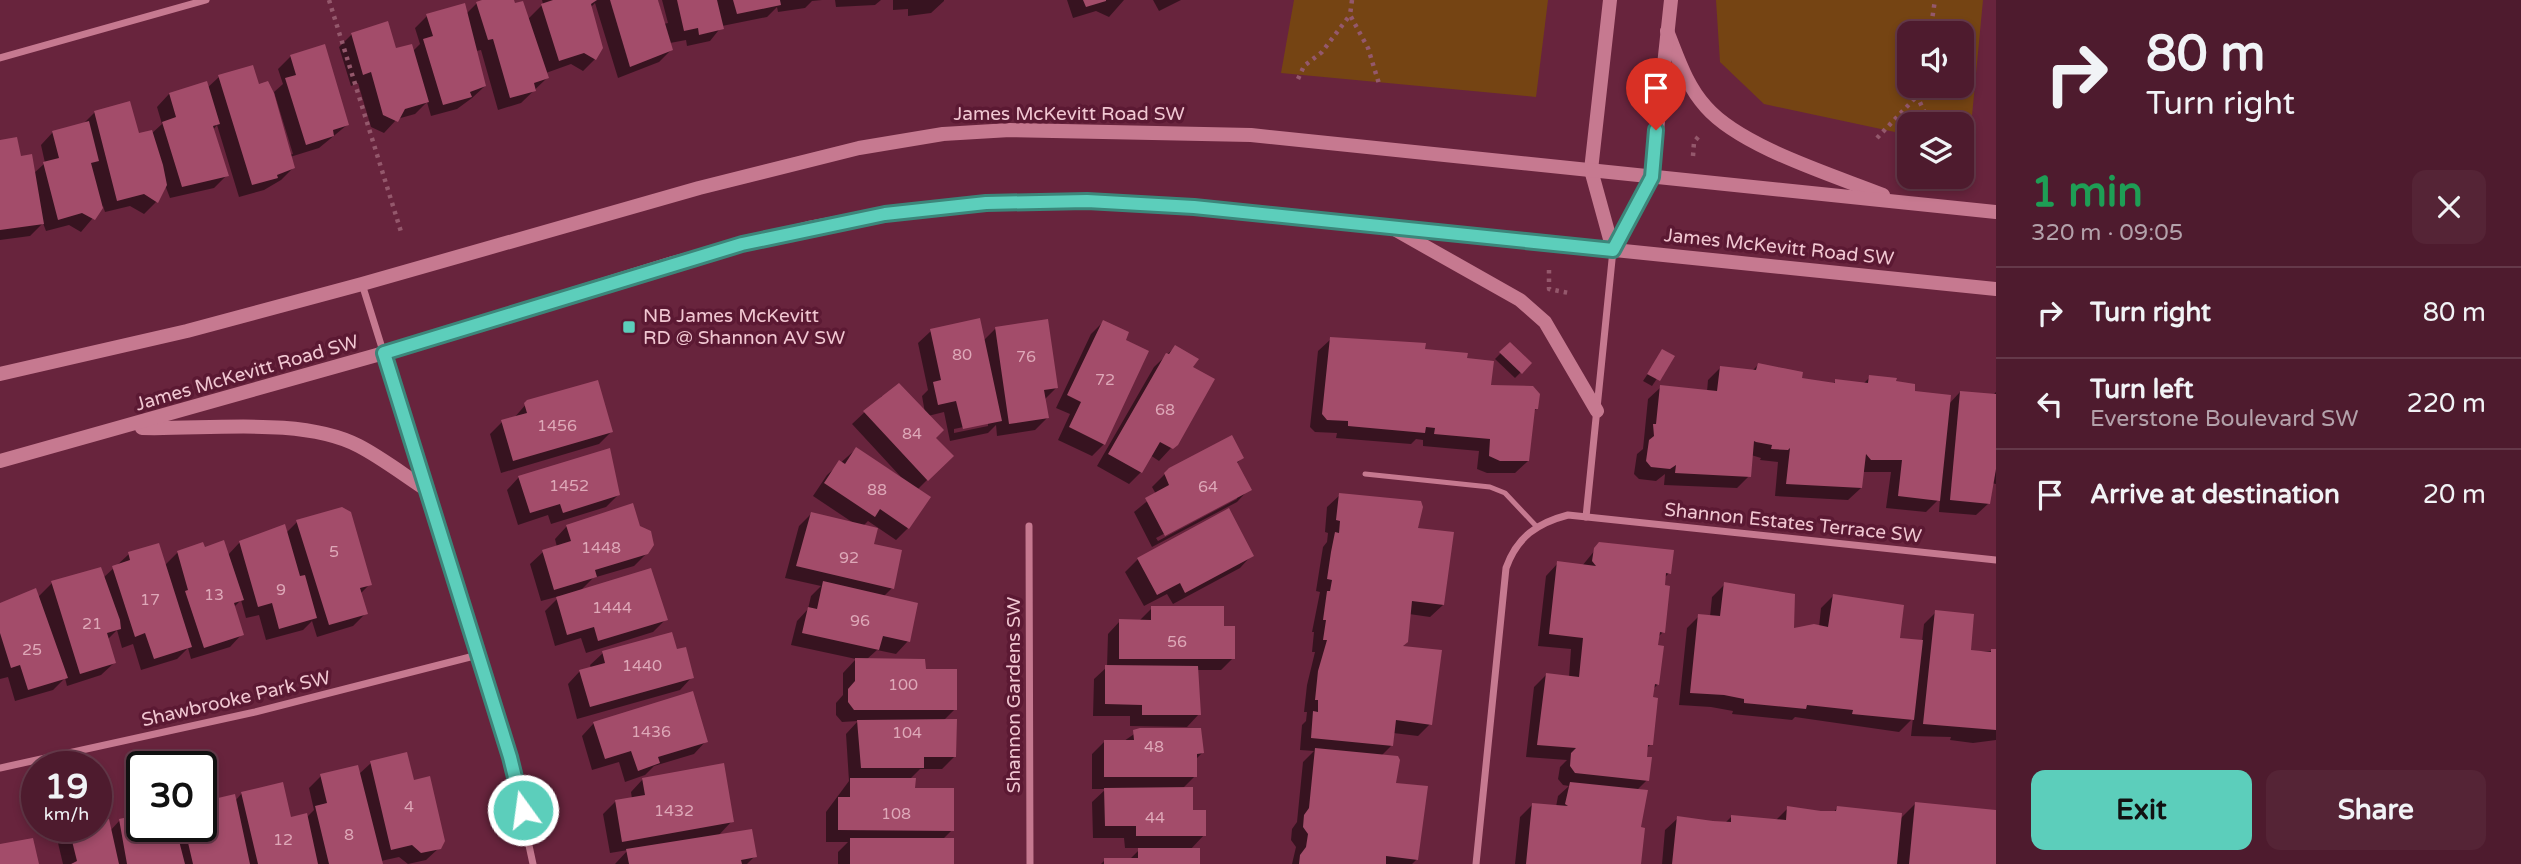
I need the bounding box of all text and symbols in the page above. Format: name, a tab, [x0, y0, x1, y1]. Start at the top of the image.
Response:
map controls	[1897, 21, 1974, 189]
button: sound	[1897, 21, 1974, 98]
text: 80 m	[2146, 25, 2265, 84]
icon: right	[2031, 28, 2122, 119]
pin	[1626, 58, 1686, 130]
icon: arrive	[1637, 69, 1675, 107]
text: Turn right	[2146, 85, 2295, 123]
street label: James McKevitt Road SW	[953, 103, 1185, 125]
button: layers	[1897, 112, 1974, 189]
text: 1 min	[2031, 167, 2143, 218]
button: close	[2412, 170, 2486, 244]
text: 320 m · 09:05	[2031, 219, 2183, 247]
street label: James McKevitt Road SW	[1663, 224, 1895, 270]
icon: right	[2031, 294, 2069, 332]
text: Turn right	[2090, 297, 2211, 328]
text: 80 m	[2423, 297, 2486, 328]
place label: NB James McKevitt RD @ Shannon AV SW	[643, 305, 845, 349]
marker: NB James McKevitt RD @ Shannon AV SW	[621, 319, 637, 335]
street label: James McKevitt Road SW	[133, 331, 361, 415]
house number: 80	[952, 345, 972, 365]
house number: 76	[1016, 347, 1036, 367]
house number: 72	[1095, 370, 1115, 390]
text: Turn left	[2090, 374, 2193, 405]
icon: left	[2031, 385, 2069, 423]
text: 220 m	[2406, 388, 2486, 419]
house number: 68	[1155, 400, 1175, 420]
text: Everstone Boulevard SW	[2090, 405, 2359, 433]
house number: 1456	[537, 416, 577, 436]
house number: 84	[902, 424, 922, 444]
house number: 1452	[549, 476, 589, 496]
icon: arrive	[2031, 476, 2069, 514]
house number: 64	[1198, 477, 1218, 497]
text: Arrive at destination	[2090, 479, 2340, 510]
text: 20 m	[2423, 479, 2486, 510]
house number: 88	[867, 480, 887, 500]
street label: Shannon Estates Terrace SW	[1663, 499, 1923, 547]
house number: 1448	[581, 538, 621, 558]
house number: 5	[329, 542, 339, 562]
house number: 92	[839, 548, 859, 568]
house number: 9	[276, 580, 286, 600]
house number: 13	[204, 585, 224, 605]
house number: 17	[140, 590, 160, 610]
street label: Shannon Gardens SW	[1003, 597, 1025, 793]
house number: 1444	[592, 598, 632, 618]
house number: 96	[850, 611, 870, 631]
house number: 21	[82, 614, 102, 634]
house number: 56	[1167, 632, 1187, 652]
house number: 25	[22, 640, 42, 660]
house number: 1440	[622, 656, 662, 676]
street label: Shawbrooke Park SW	[139, 667, 333, 731]
house number: 100	[888, 675, 918, 695]
house number: 1436	[631, 722, 671, 742]
house number: 104	[892, 723, 922, 743]
house number: 48	[1144, 737, 1164, 757]
speed limit sign: 30	[126, 751, 217, 842]
text: 19	[45, 766, 88, 808]
button: Exit	[2031, 770, 2252, 850]
button: Share	[2266, 770, 2486, 850]
position arrow	[486, 773, 560, 847]
house number: 4	[404, 797, 414, 817]
house number: 1432	[654, 801, 694, 821]
text: km/h	[44, 803, 89, 825]
house number: 108	[881, 804, 911, 824]
house number: 44	[1145, 808, 1165, 828]
house number: 8	[344, 825, 354, 845]
house number: 12	[273, 830, 293, 850]

